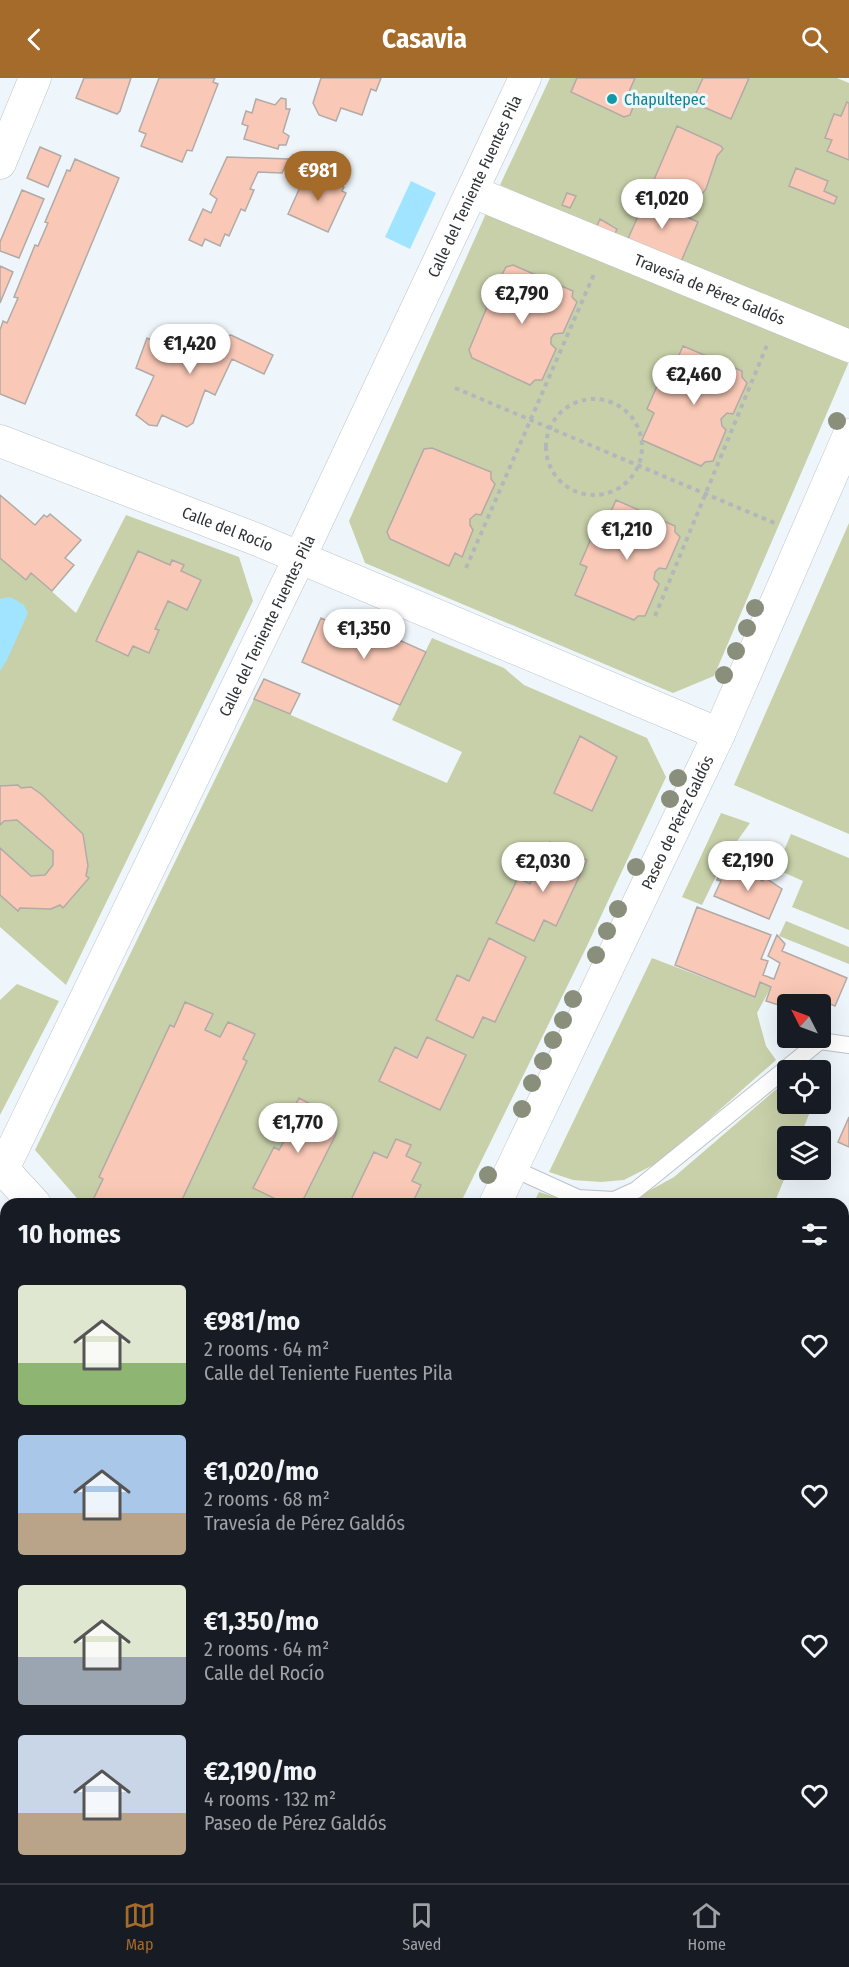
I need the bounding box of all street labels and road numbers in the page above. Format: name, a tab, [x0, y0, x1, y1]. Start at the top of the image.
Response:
street label: Calle del Teniente Fuentes Pila	[424, 92, 526, 281]
street label: Travesía de Pérez Galdós	[632, 250, 788, 329]
street label: Calle del Rocío	[179, 503, 276, 555]
street label: Calle del Teniente Fuentes Pila	[215, 532, 319, 720]
street label: Paseo de Pérez Galdós	[637, 752, 718, 892]

